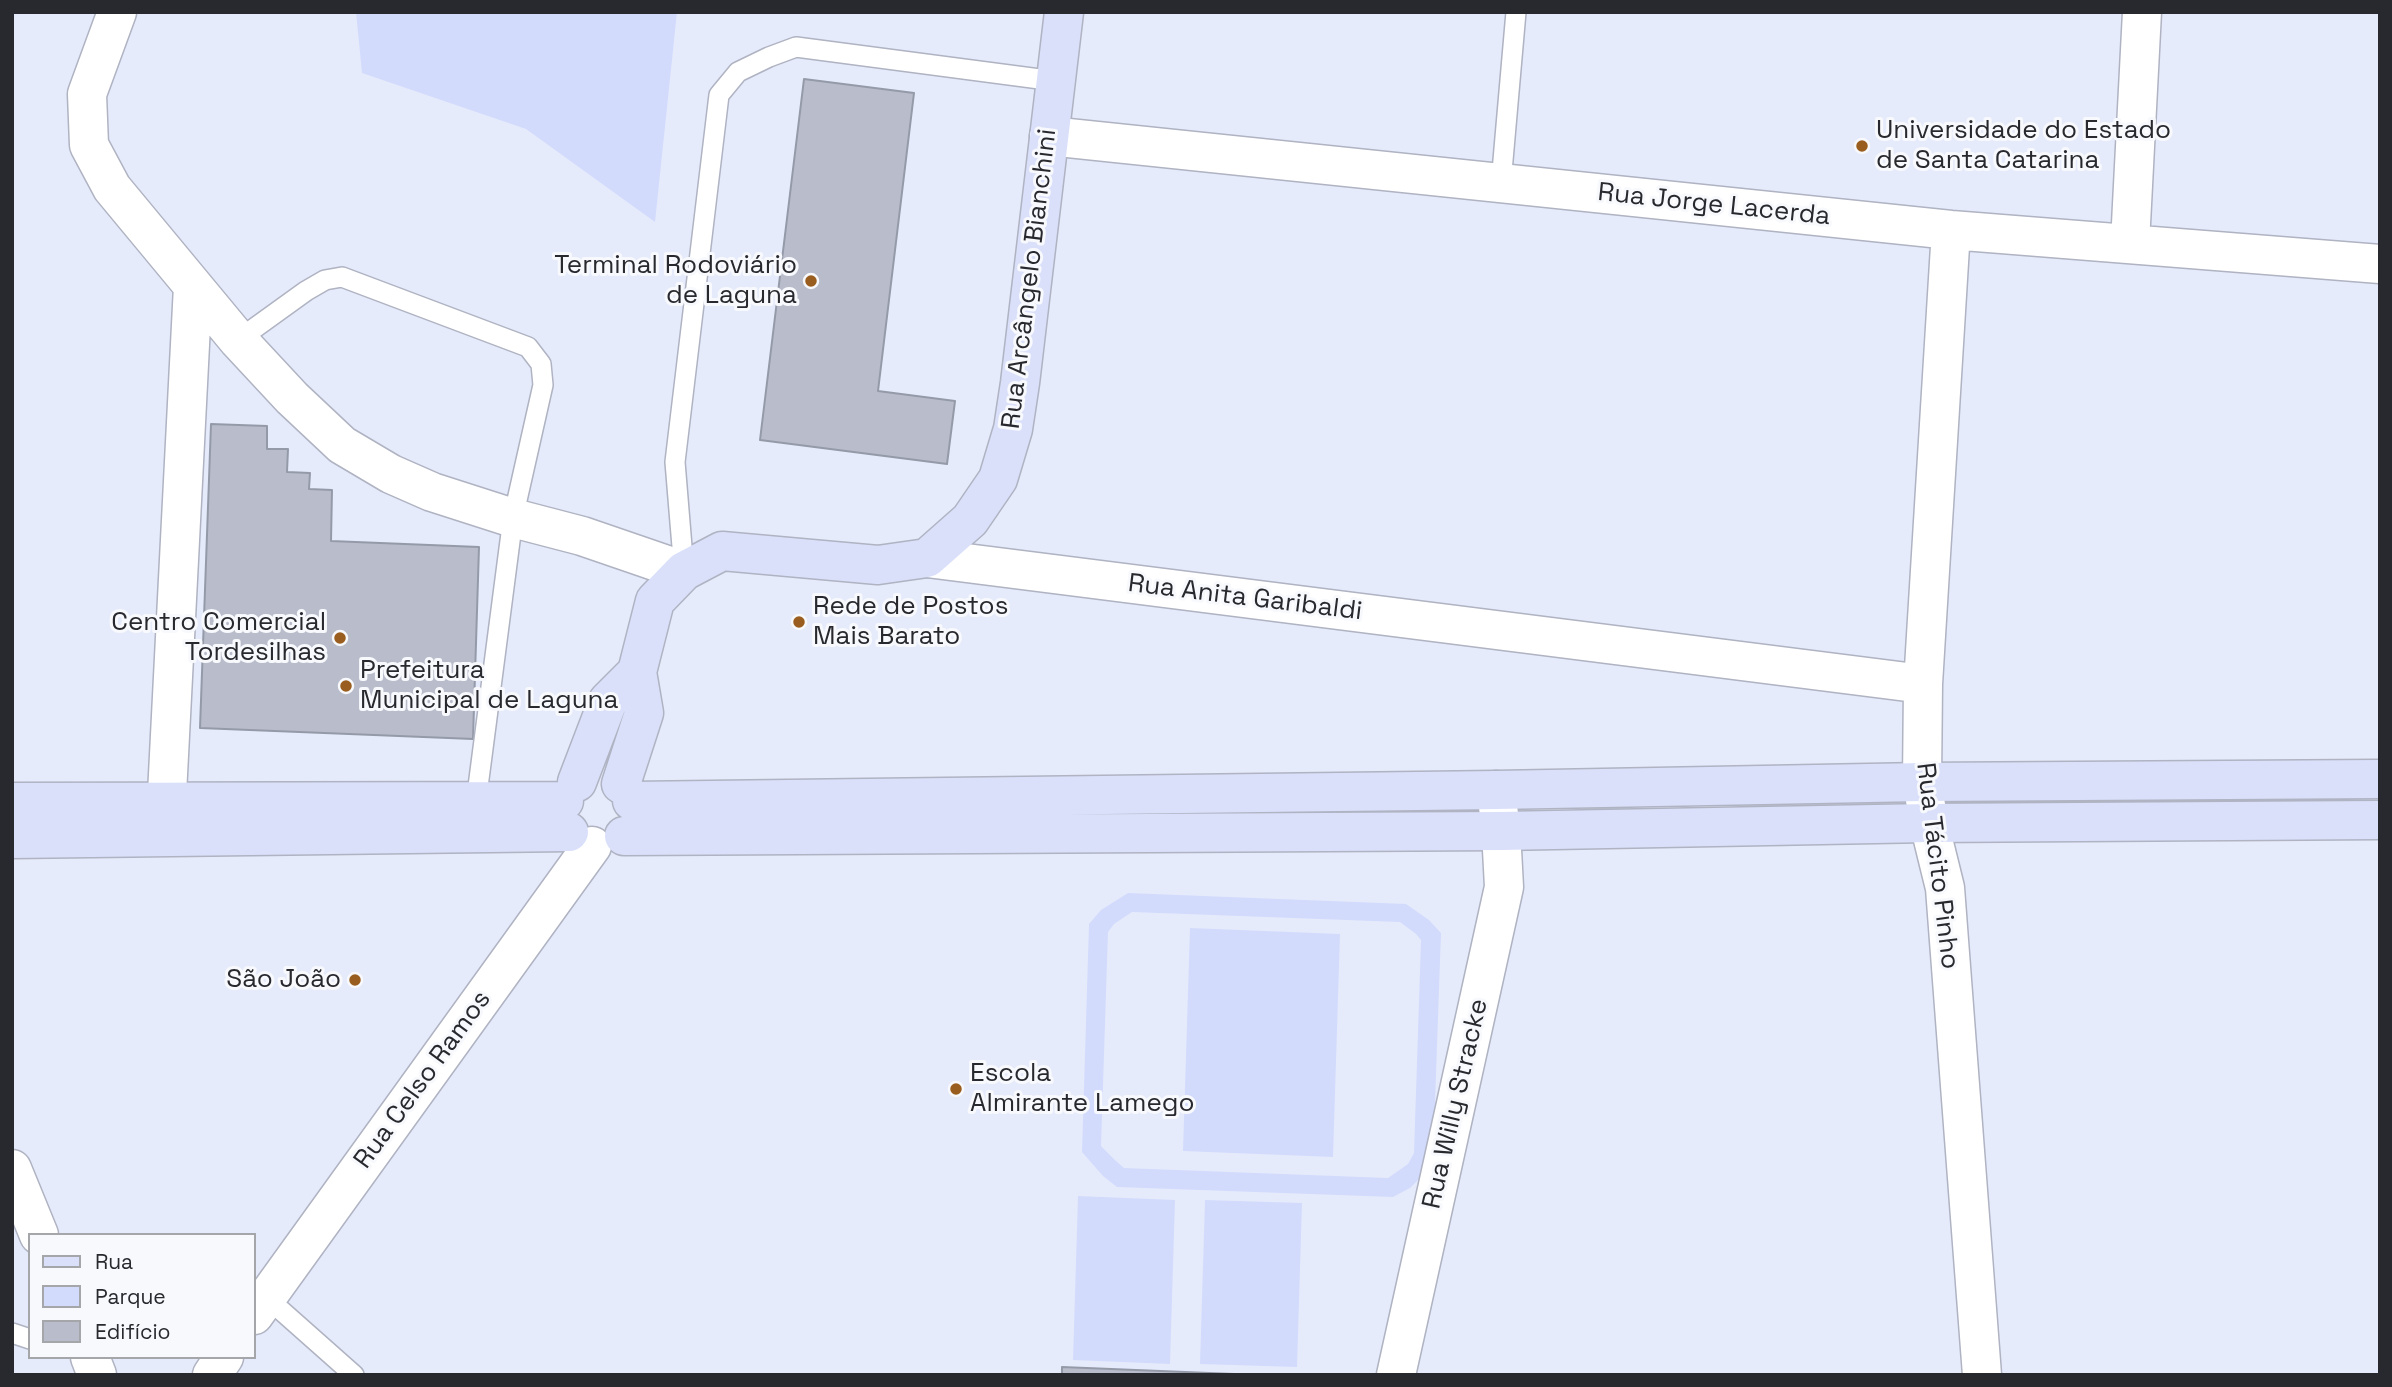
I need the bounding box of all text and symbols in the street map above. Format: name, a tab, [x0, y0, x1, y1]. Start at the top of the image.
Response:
place label: Universidade do Estado de Santa Catarina	[1876, 115, 2171, 176]
street label: Rua Arcângelo Bianchini	[996, 127, 1064, 431]
marker: Universidade do Estado de Santa Catarina	[1854, 138, 1870, 154]
street label: Rua Jorge Lacerda	[1596, 177, 1832, 233]
place label: Terminal Rodoviário de Laguna	[554, 250, 797, 312]
marker: Terminal Rodoviário de Laguna	[803, 273, 819, 289]
street label: Rua Anita Garibaldi	[1126, 568, 1364, 628]
place label: Rede de Postos Mais Barato	[813, 591, 1008, 652]
place label: Centro Comercial Tordesilhas	[111, 607, 326, 668]
marker: Rede de Postos Mais Barato	[791, 614, 807, 630]
marker: Centro Comercial Tordesilhas	[332, 630, 348, 646]
place label: Prefeitura Municipal de Laguna	[360, 655, 618, 716]
marker: Prefeitura Municipal de Laguna	[338, 678, 354, 694]
street label: Rua Tácito Pinho	[1909, 761, 1965, 971]
place label: São João	[226, 964, 341, 996]
marker: São João	[347, 972, 363, 988]
street label: Rua Celso Ramos	[348, 985, 498, 1175]
street label: Rua Willy Stracke	[1417, 996, 1495, 1212]
place label: Escola Almirante Lamego	[970, 1058, 1195, 1120]
marker: Escola Almirante Lamego	[948, 1081, 964, 1097]
legend	[28, 1233, 256, 1359]
text: Rua	[95, 1248, 133, 1275]
text: Parque	[95, 1283, 166, 1310]
text: Edifício	[95, 1318, 171, 1345]

